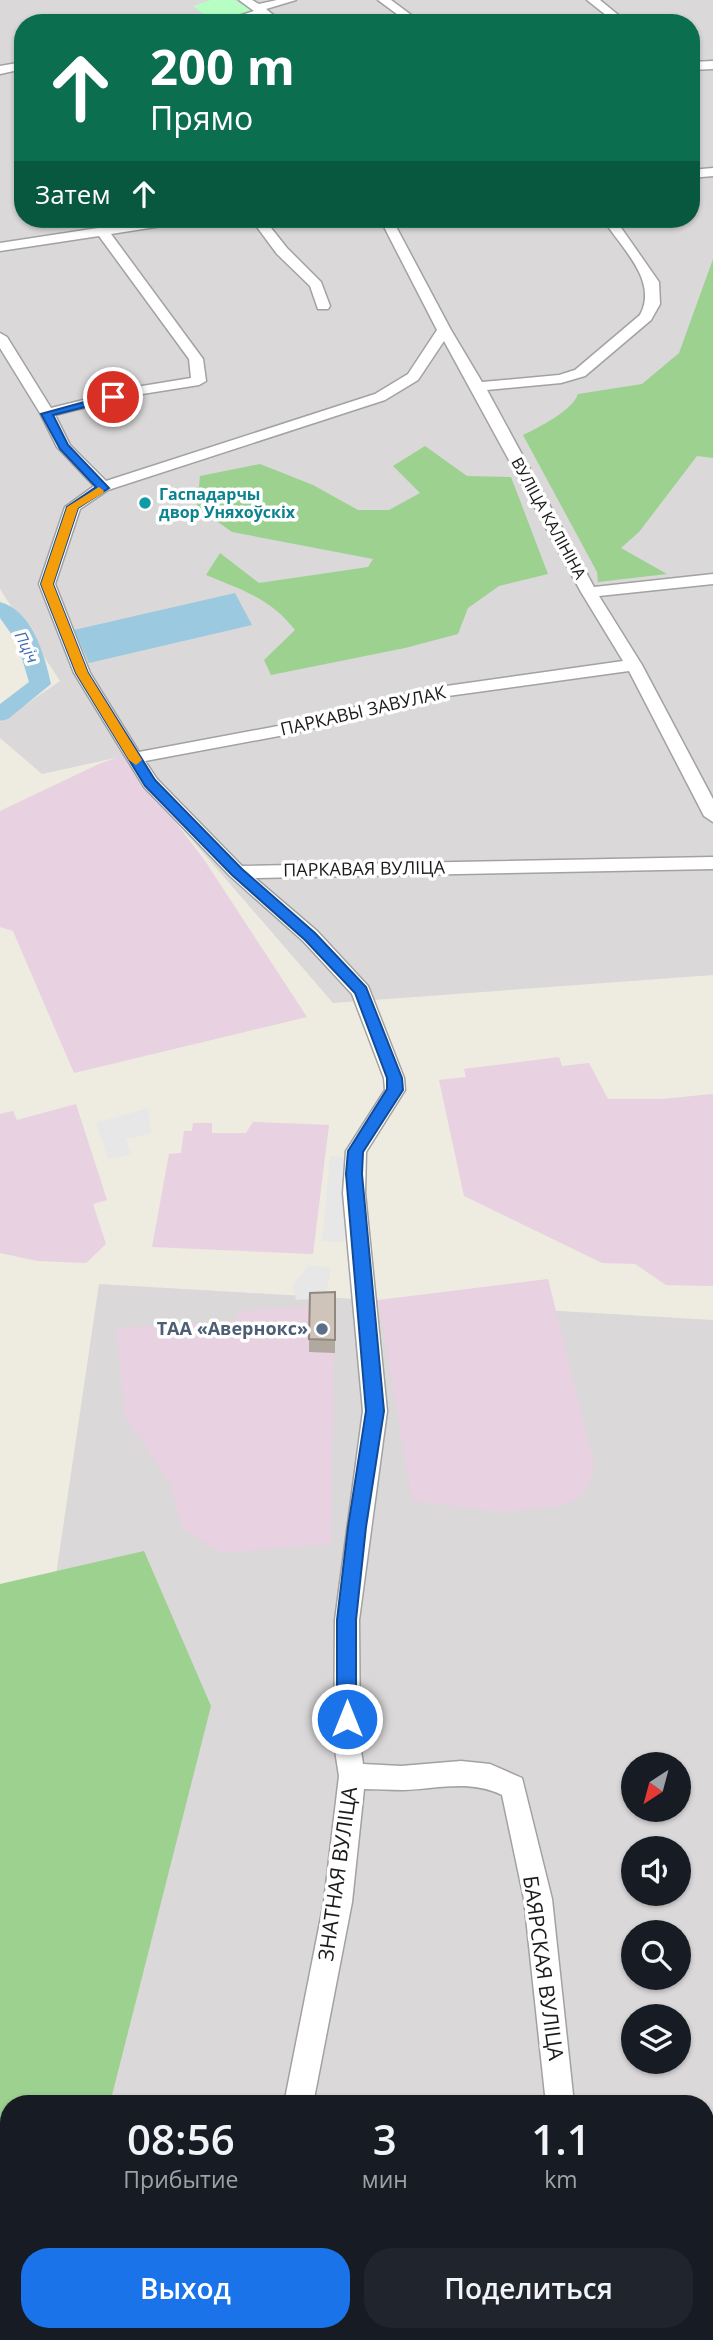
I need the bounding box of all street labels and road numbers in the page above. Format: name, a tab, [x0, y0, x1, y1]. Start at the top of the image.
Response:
street label: ВУЛІЦА КАЛІНІНА	[506, 453, 592, 583]
street label: ПАРКАВЫ ЗАВУЛАК	[278, 679, 448, 741]
street label: ПАРКАВАЯ ВУЛІЦА	[283, 855, 446, 881]
street label: ЗНАТНАЯ ВУЛІЦА	[311, 1784, 363, 1963]
street label: БАЯРСКАЯ ВУЛІЦА	[517, 1874, 571, 2063]

